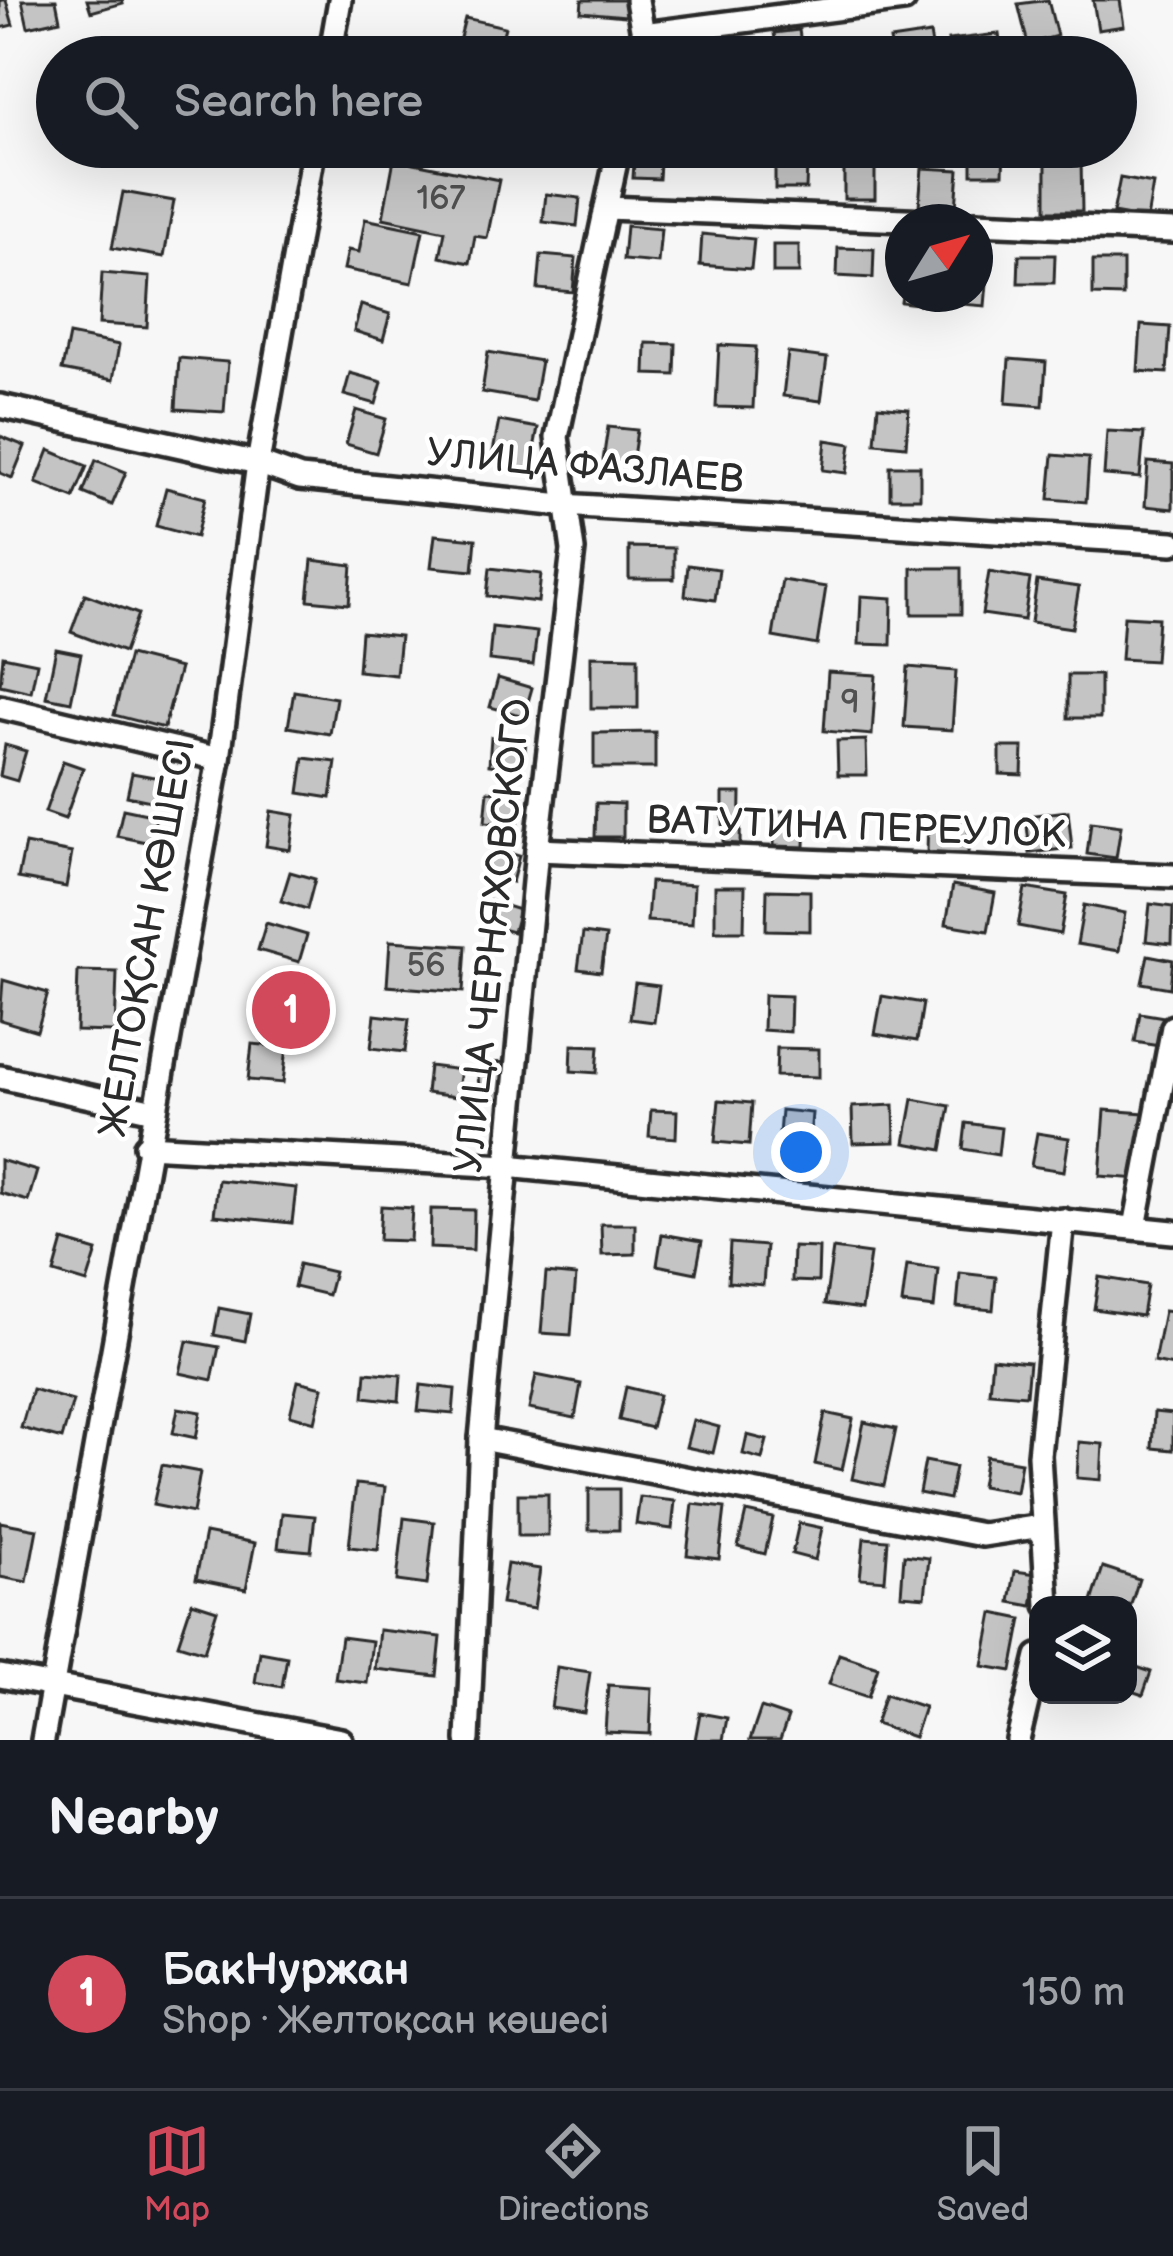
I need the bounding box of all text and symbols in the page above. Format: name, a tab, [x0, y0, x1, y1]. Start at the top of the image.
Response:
search box	[36, 36, 1137, 168]
icon: search	[78, 69, 144, 135]
text: Search here	[174, 75, 423, 130]
house number: 167	[416, 179, 466, 219]
north arrow	[885, 204, 993, 312]
street label: УЛИЦА ФАЗЛАЕВ	[424, 430, 746, 504]
house number: 9	[840, 683, 860, 723]
street label: УЛИЦА ЧЕРНЯХОВСКОГО	[446, 696, 542, 1176]
street label: ЖЕЛТОҚСАН КӨШЕСІ	[90, 735, 206, 1141]
street label: ВАТУТИНА ПЕРЕУЛОК	[646, 797, 1067, 859]
house number: 56	[406, 946, 446, 986]
pin: 1	[252, 965, 330, 1055]
your location	[771, 1122, 831, 1182]
map controls	[1029, 1596, 1137, 1704]
button: layers	[1029, 1596, 1137, 1704]
text: Nearby	[48, 1788, 219, 1849]
text: БакНуржан	[162, 1943, 409, 1998]
text: 1	[79, 1970, 95, 2017]
text: 150 m	[1022, 1970, 1125, 2017]
text: Shop · Желтоқсан көшесі	[162, 1998, 609, 2045]
tab: Map	[144, 2118, 210, 2230]
tab: Directions	[497, 2118, 649, 2230]
tab: Saved	[937, 2118, 1029, 2230]

